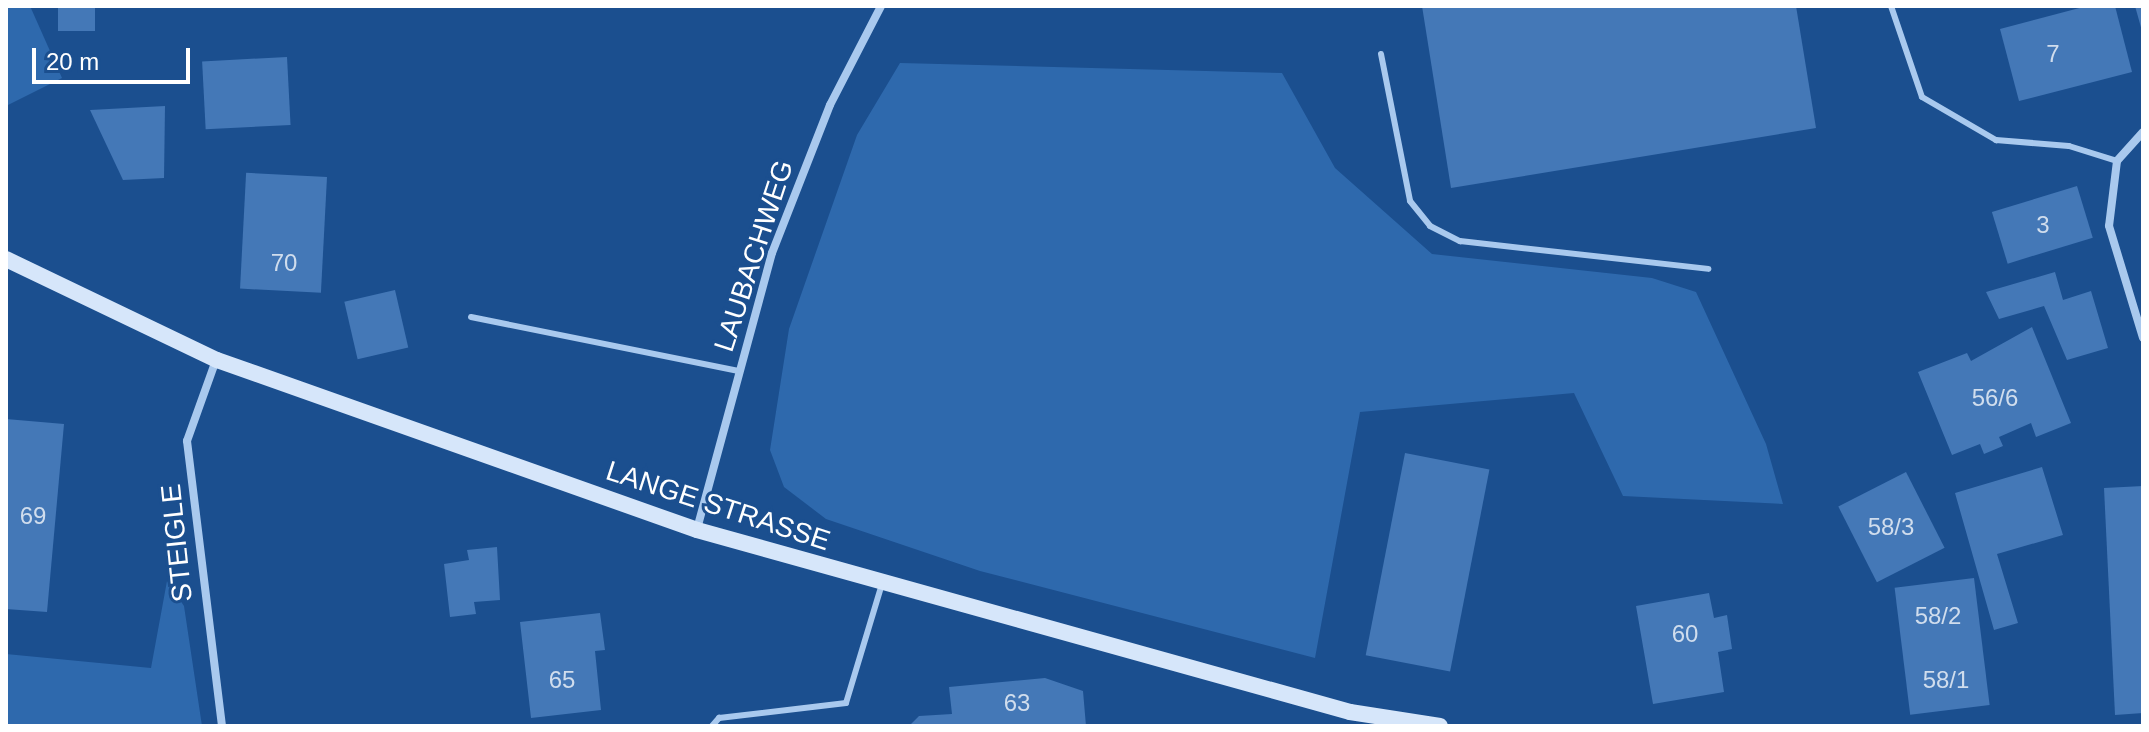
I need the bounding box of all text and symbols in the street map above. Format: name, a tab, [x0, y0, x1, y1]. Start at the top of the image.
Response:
scale bar	[36, 32, 194, 82]
house number: 7	[2046, 40, 2060, 68]
text: 20 m	[46, 48, 99, 75]
street label: LAUBACHWEG	[707, 156, 801, 356]
house number: 3	[2036, 211, 2050, 239]
house number: 70	[271, 249, 297, 277]
house number: 56/6	[1972, 384, 2018, 412]
street label: LANGE STRASSE	[602, 454, 834, 558]
street label: STEIGLE	[154, 482, 200, 604]
house number: 69	[20, 502, 46, 530]
house number: 58/3	[1868, 513, 1914, 541]
house number: 58/2	[1915, 602, 1961, 630]
house number: 60	[1672, 620, 1698, 648]
house number: 65	[549, 666, 575, 694]
house number: 58/1	[1923, 666, 1969, 694]
house number: 63	[1004, 689, 1030, 717]

